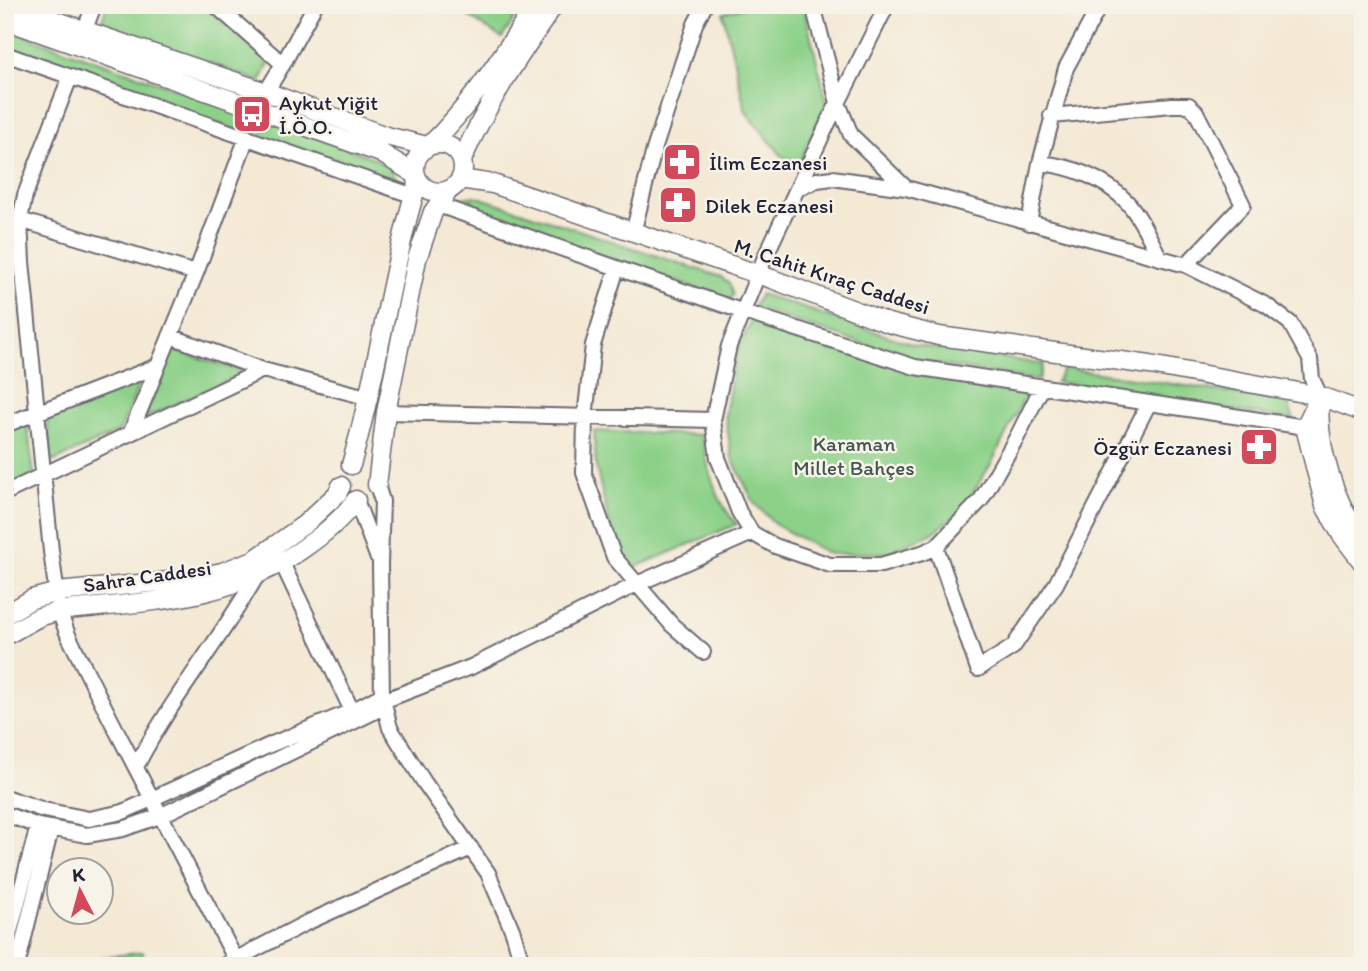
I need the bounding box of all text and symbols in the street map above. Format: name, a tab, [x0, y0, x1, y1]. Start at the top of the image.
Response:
place label: Aykut Yiğit İ.Ö.O.	[279, 90, 378, 139]
bus stop icon: Aykut Yiğit İ.Ö.O.	[231, 93, 273, 135]
pharmacy icon: İlim Eczanesi	[661, 141, 703, 183]
place label: İlim Eczanesi	[709, 150, 827, 175]
pharmacy icon: Dilek Eczanesi	[657, 184, 699, 226]
place label: Dilek Eczanesi	[705, 193, 834, 218]
street label: M. Cahit Kıraç Caddesi	[731, 233, 933, 319]
pharmacy icon: Özgür Eczanesi	[1238, 426, 1280, 468]
park label: Karaman Millet Bahçes	[793, 431, 915, 480]
place label: Özgür Eczanesi	[1093, 435, 1232, 460]
street label: Sahra Caddesi	[81, 555, 213, 597]
north arrow	[46, 856, 116, 926]
text: K	[71, 862, 86, 887]

